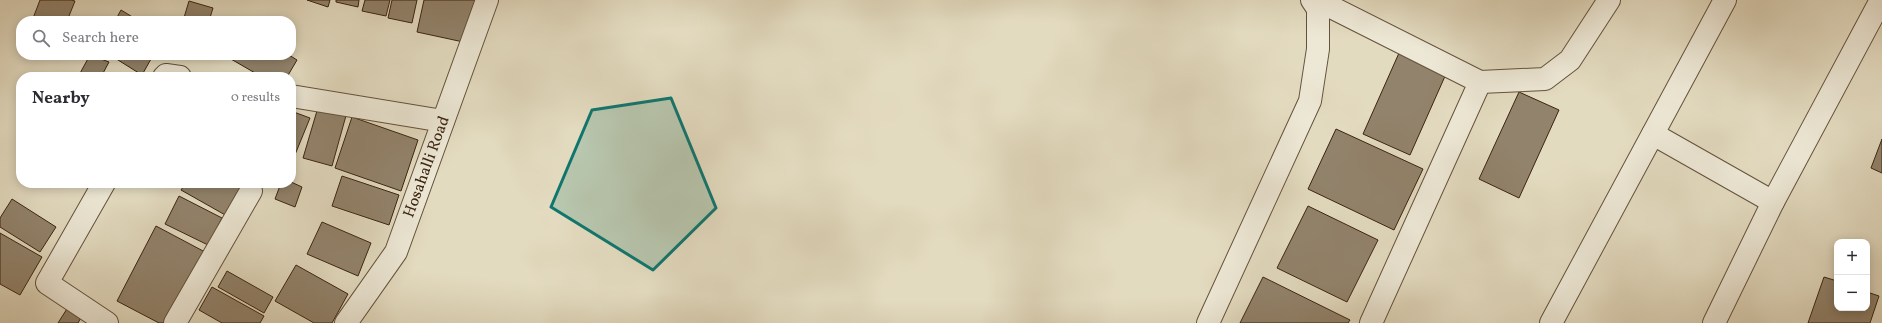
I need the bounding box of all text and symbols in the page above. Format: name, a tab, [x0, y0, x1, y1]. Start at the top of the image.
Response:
search box	[16, 16, 296, 60]
icon: search	[30, 27, 52, 49]
text: Search here	[62, 28, 139, 49]
text: Nearby	[32, 87, 90, 110]
text: 0 results	[231, 89, 280, 107]
street label: Hosahalli Road	[398, 113, 456, 221]
map controls	[1834, 239, 1870, 311]
button: +	[1834, 239, 1870, 275]
button: −	[1834, 275, 1870, 311]

